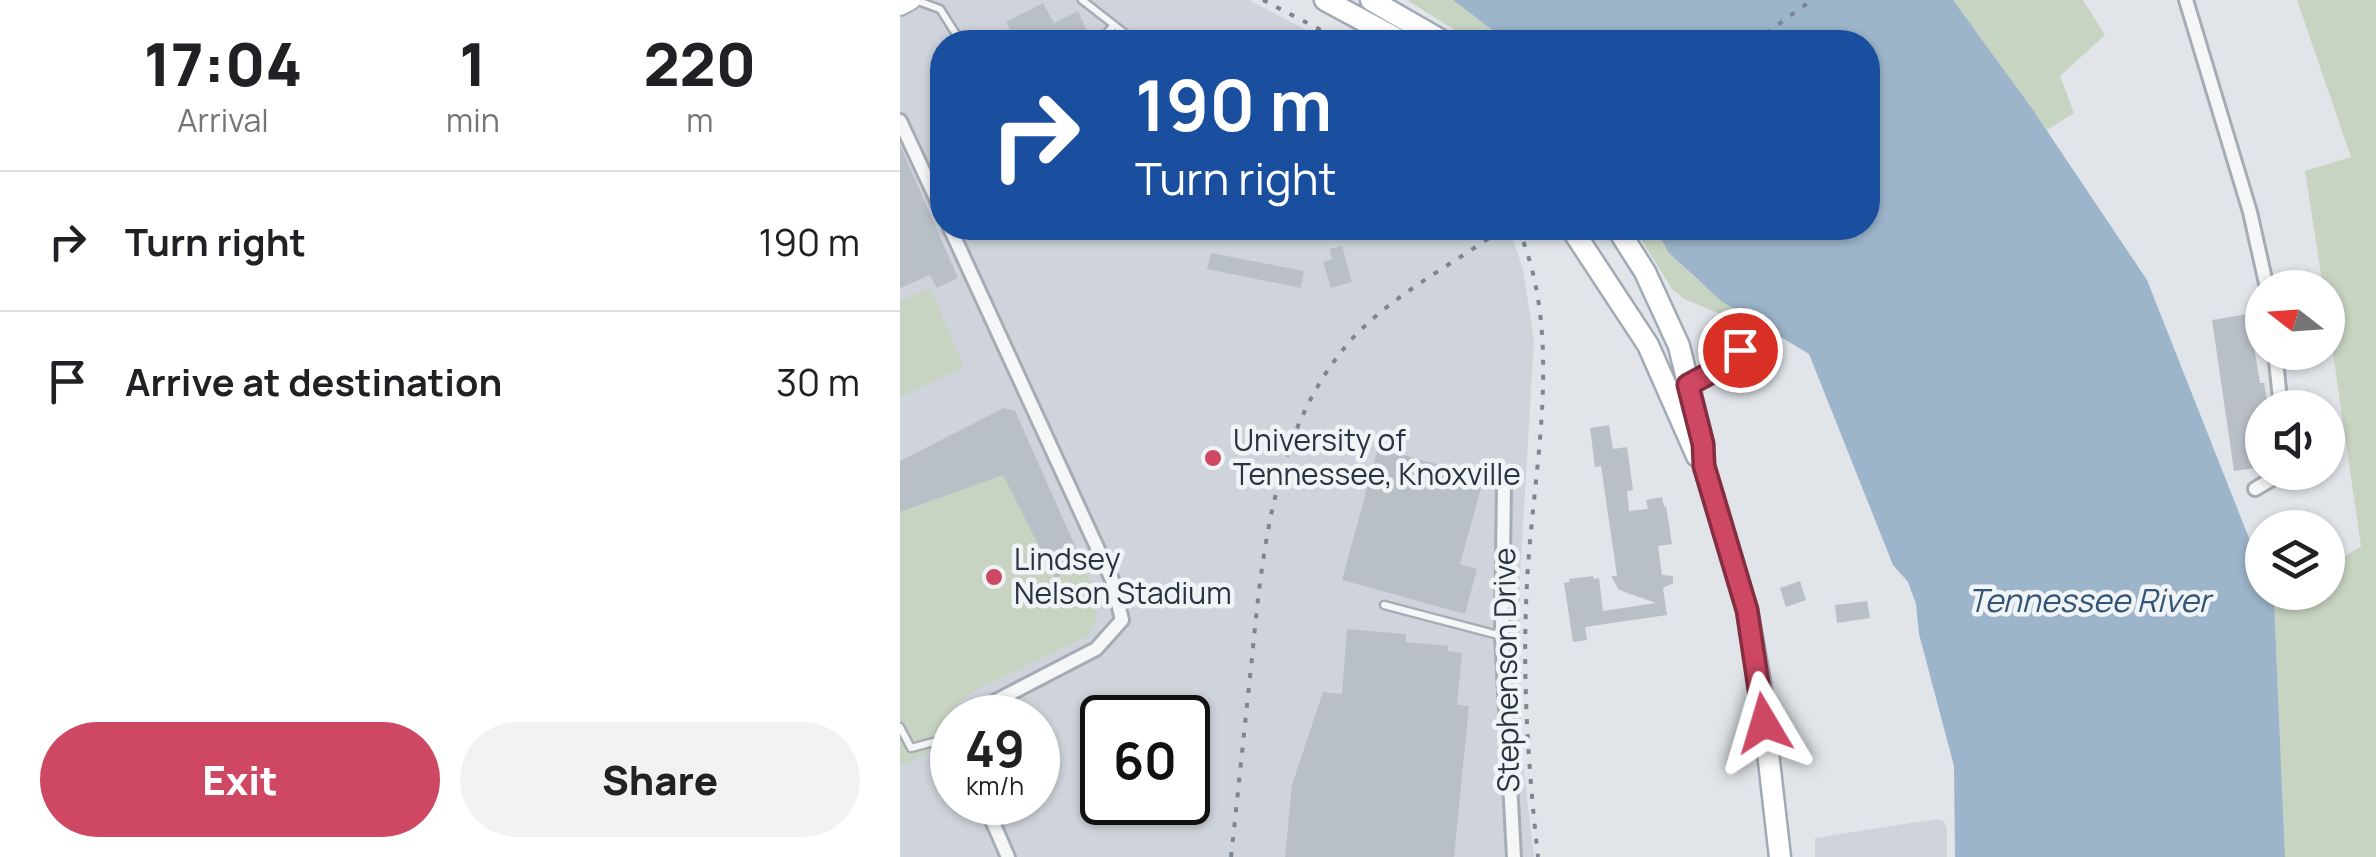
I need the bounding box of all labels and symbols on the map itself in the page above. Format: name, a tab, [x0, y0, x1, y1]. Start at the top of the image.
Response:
north arrow	[2245, 270, 2345, 370]
pin	[1698, 308, 1783, 393]
place label: University of Tennessee, Knoxville	[1233, 419, 1521, 494]
marker: University of Tennessee, Knoxville	[1202, 447, 1224, 469]
place label: Lindsey Nelson Stadium	[1014, 538, 1232, 613]
street label: Stephenson Drive	[1483, 547, 1528, 793]
marker: Lindsey Nelson Stadium	[983, 566, 1005, 588]
water label: Tennessee River	[1968, 578, 2215, 622]
position arrow	[1712, 671, 1816, 775]
speed limit sign: 60	[1080, 695, 1210, 825]

